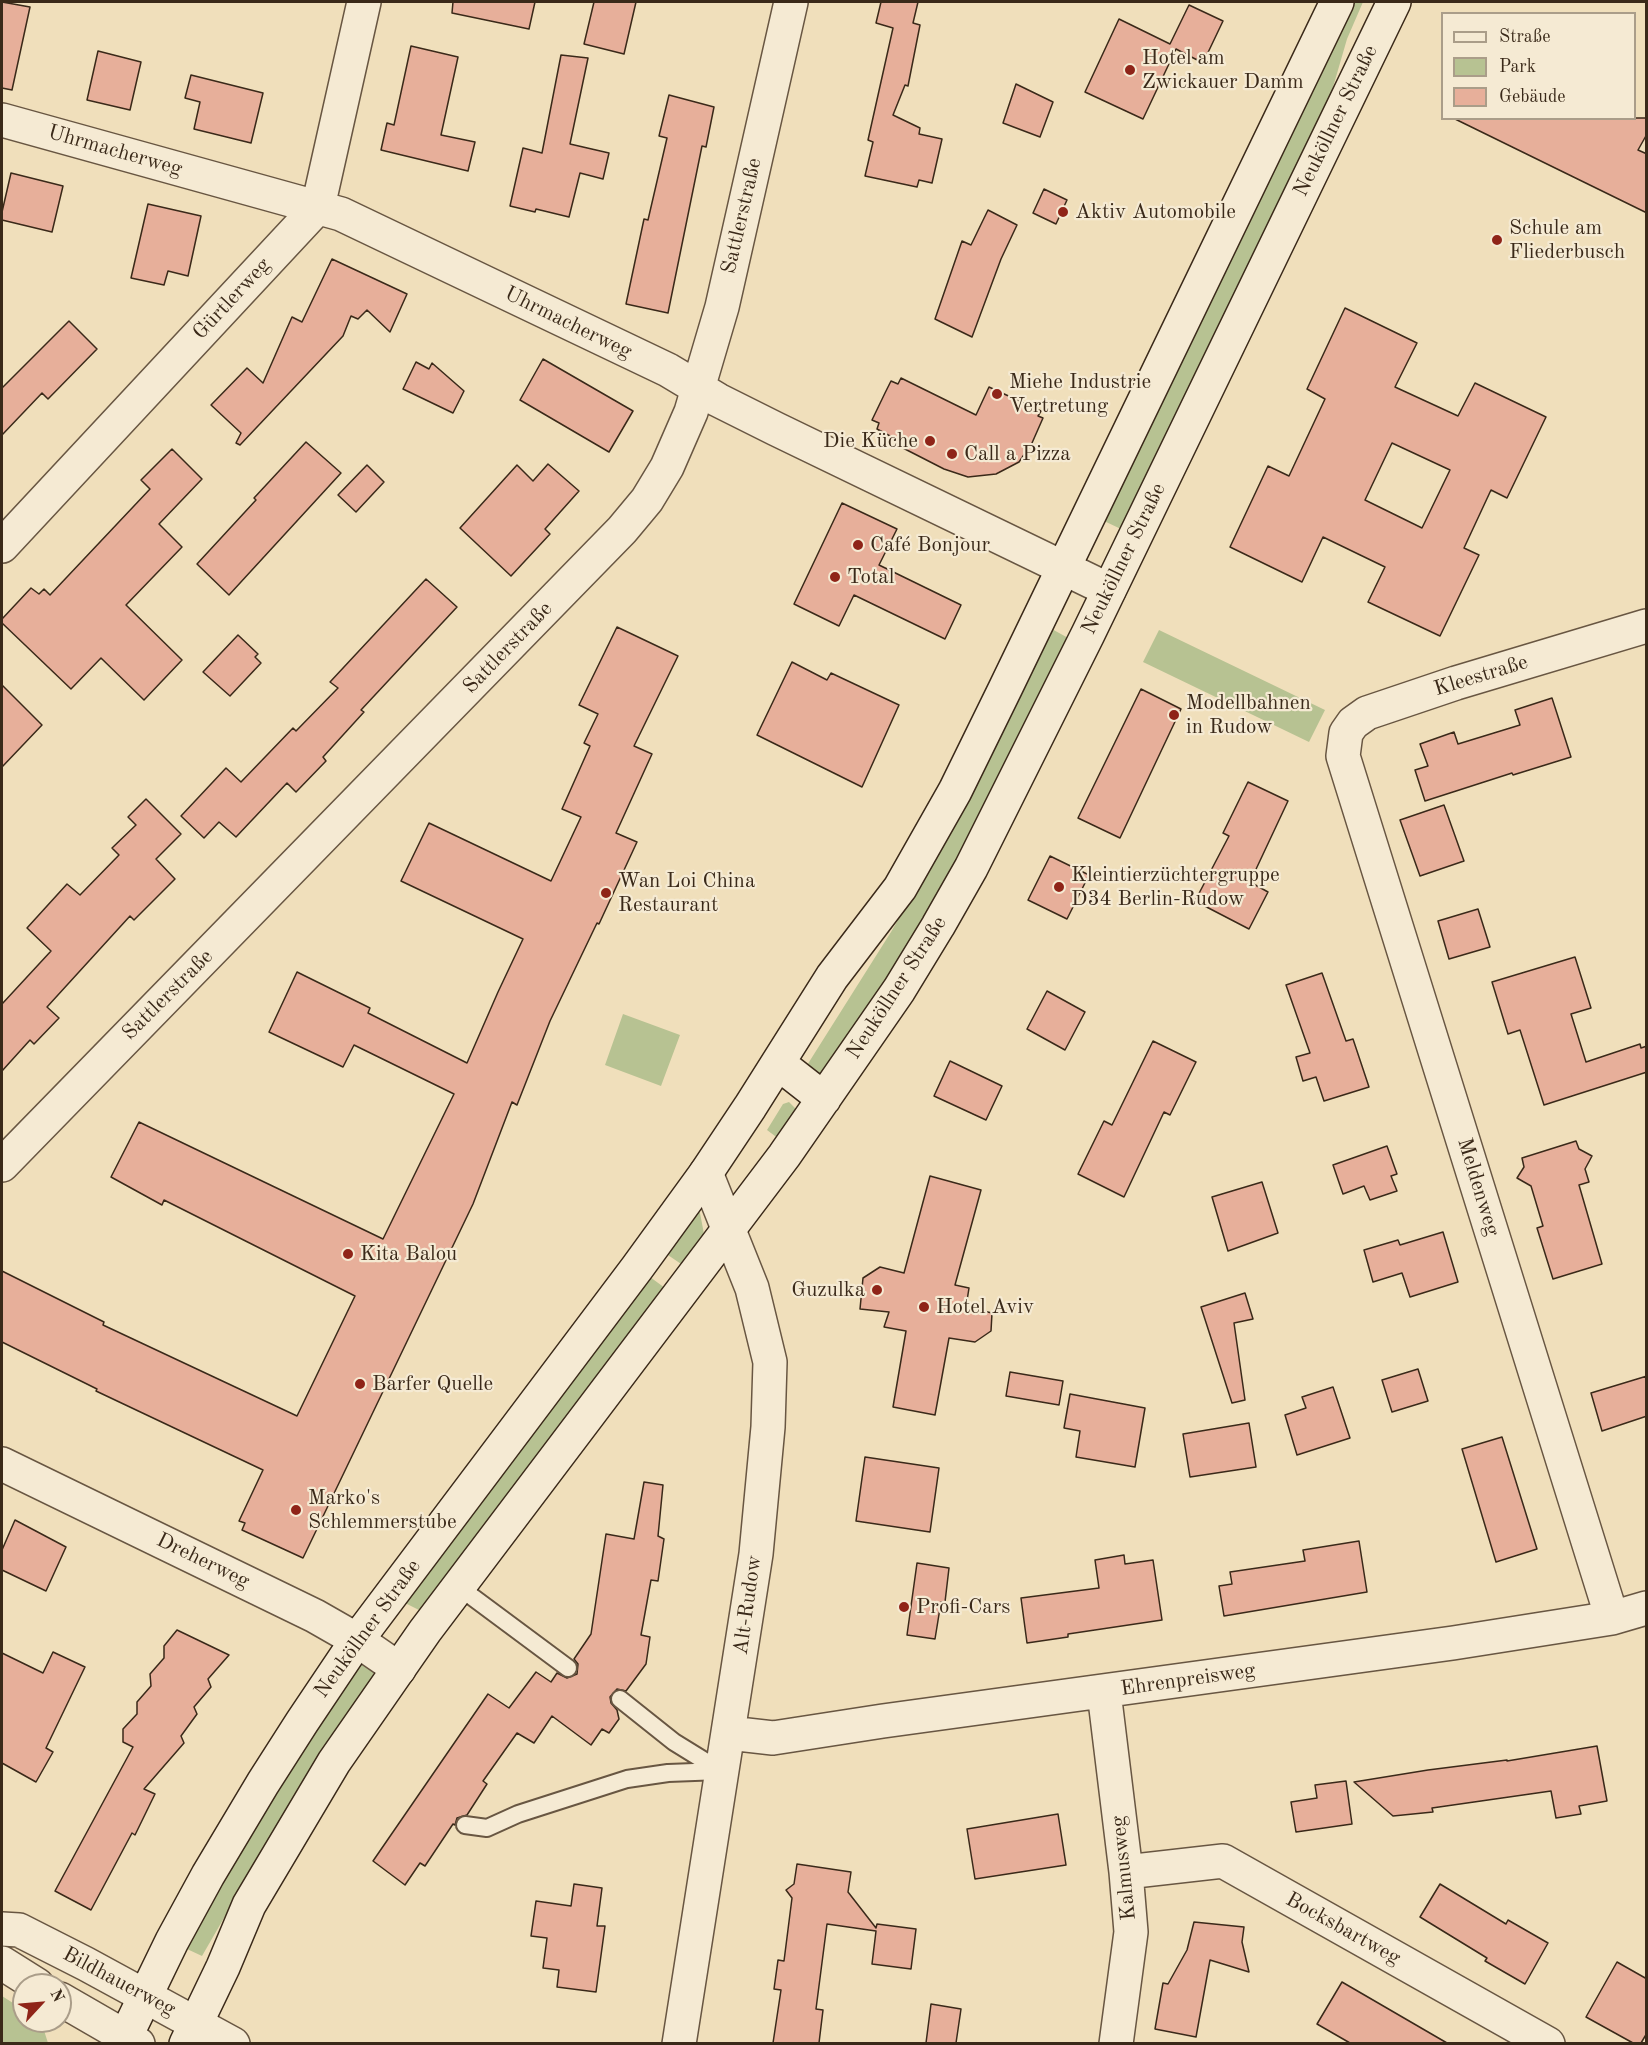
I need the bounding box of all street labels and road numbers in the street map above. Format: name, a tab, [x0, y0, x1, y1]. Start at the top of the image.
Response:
street label: Neuköllner Straße	[1288, 41, 1384, 201]
street label: Uhrmacherweg	[45, 120, 185, 182]
street label: Sattlerstraße	[716, 156, 768, 276]
street label: Gürtlerweg	[188, 253, 276, 345]
street label: Uhrmacherweg	[500, 281, 636, 365]
street label: Neuköllner Straße	[1076, 479, 1172, 639]
street label: Sattlerstraße	[458, 597, 558, 699]
street label: Kleestraße	[1431, 650, 1531, 702]
street label: Neuköllner Straße	[841, 912, 953, 1064]
street label: Sattlerstraße	[117, 944, 219, 1046]
street label: Meldenweg	[1451, 1135, 1505, 1239]
street label: Dreherweg	[152, 1528, 254, 1594]
street label: Alt-Rudow	[729, 1554, 767, 1656]
street label: Neuköllner Straße	[309, 1555, 427, 1703]
street label: Ehrenpreisweg	[1119, 1658, 1257, 1702]
street label: Kalmusweg	[1106, 1814, 1142, 1922]
street label: Bocksbartweg	[1281, 1887, 1405, 1971]
street label: Bildhauerweg	[58, 1942, 180, 2022]

